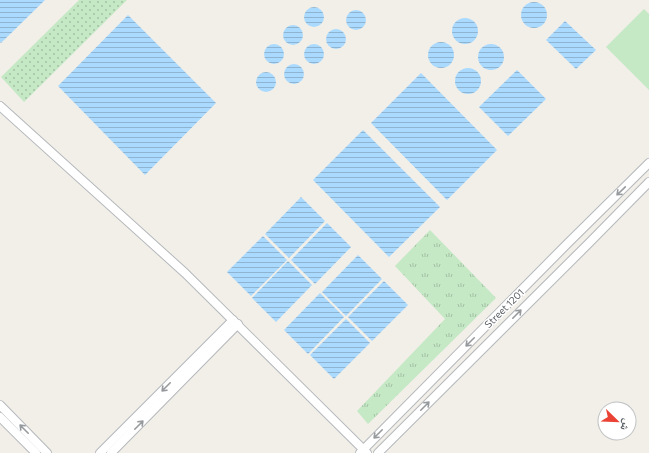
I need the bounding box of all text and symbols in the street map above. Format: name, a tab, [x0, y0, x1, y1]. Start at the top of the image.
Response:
one-way arrow	[616, 186, 626, 196]
street label: Street 1201	[482, 286, 526, 330]
one-way arrow	[512, 309, 522, 319]
one-way arrow	[465, 337, 475, 347]
one-way arrow	[161, 382, 171, 392]
one-way arrow	[420, 401, 430, 411]
north arrow	[597, 401, 637, 441]
text: ش	[616, 416, 635, 433]
one-way arrow	[134, 420, 143, 430]
one-way arrow	[19, 424, 29, 434]
one-way arrow	[373, 429, 383, 439]

